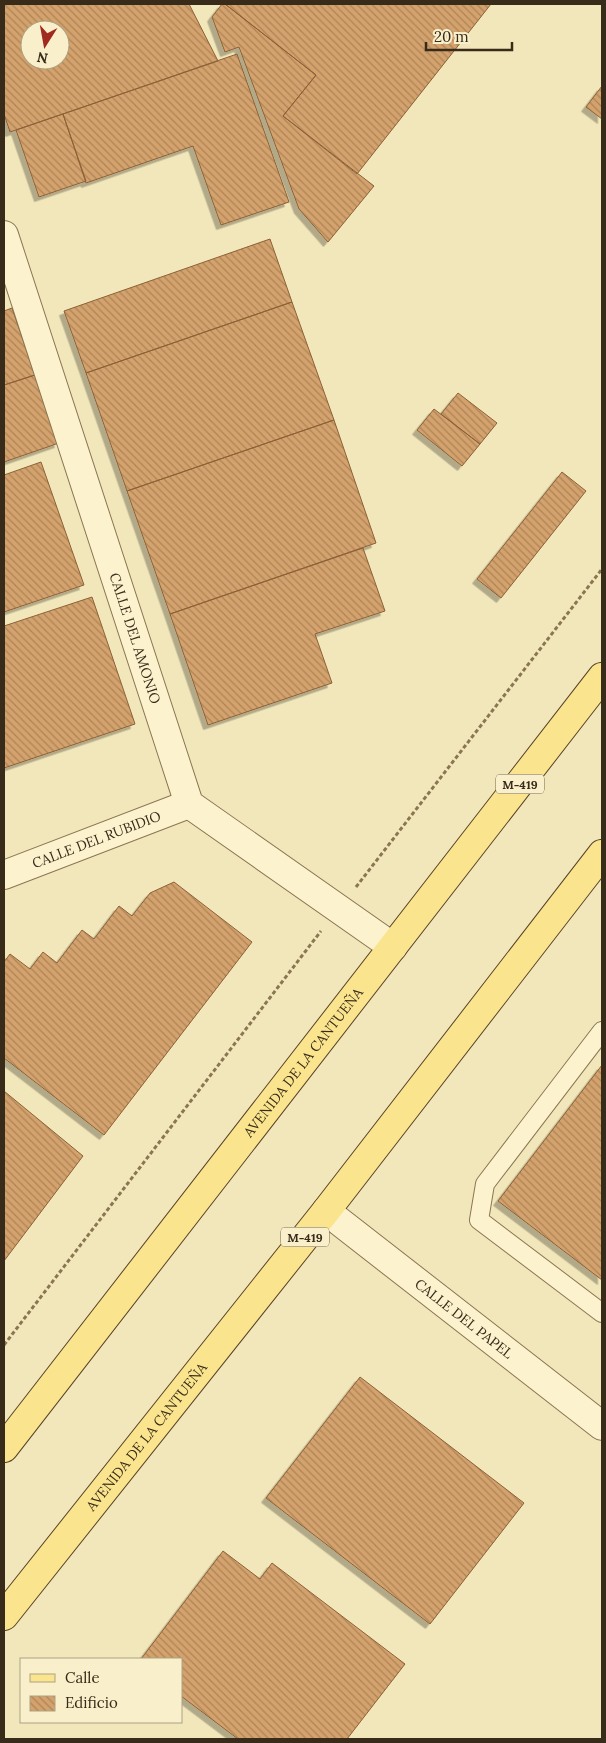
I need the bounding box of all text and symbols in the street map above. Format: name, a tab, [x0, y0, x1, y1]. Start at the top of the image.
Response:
north arrow	[20, 20, 70, 70]
scale bar	[426, 20, 512, 52]
text: 20 m	[434, 27, 469, 46]
text: N	[35, 48, 50, 68]
street label: CALLE DEL AMONIO	[105, 570, 165, 706]
road number: M-419	[496, 774, 544, 794]
street label: CALLE DEL RUBIDIO	[30, 807, 163, 872]
street label: AVENIDA DE LA CANTUEÑA	[239, 984, 367, 1142]
road number: M-419	[281, 1228, 329, 1246]
street label: CALLE DEL PAPEL	[411, 1275, 517, 1362]
street label: AVENIDA DE LA CANTUEÑA	[81, 1359, 211, 1515]
legend	[20, 1658, 182, 1723]
text: Calle	[65, 1668, 100, 1687]
text: Edificio	[65, 1693, 118, 1712]

